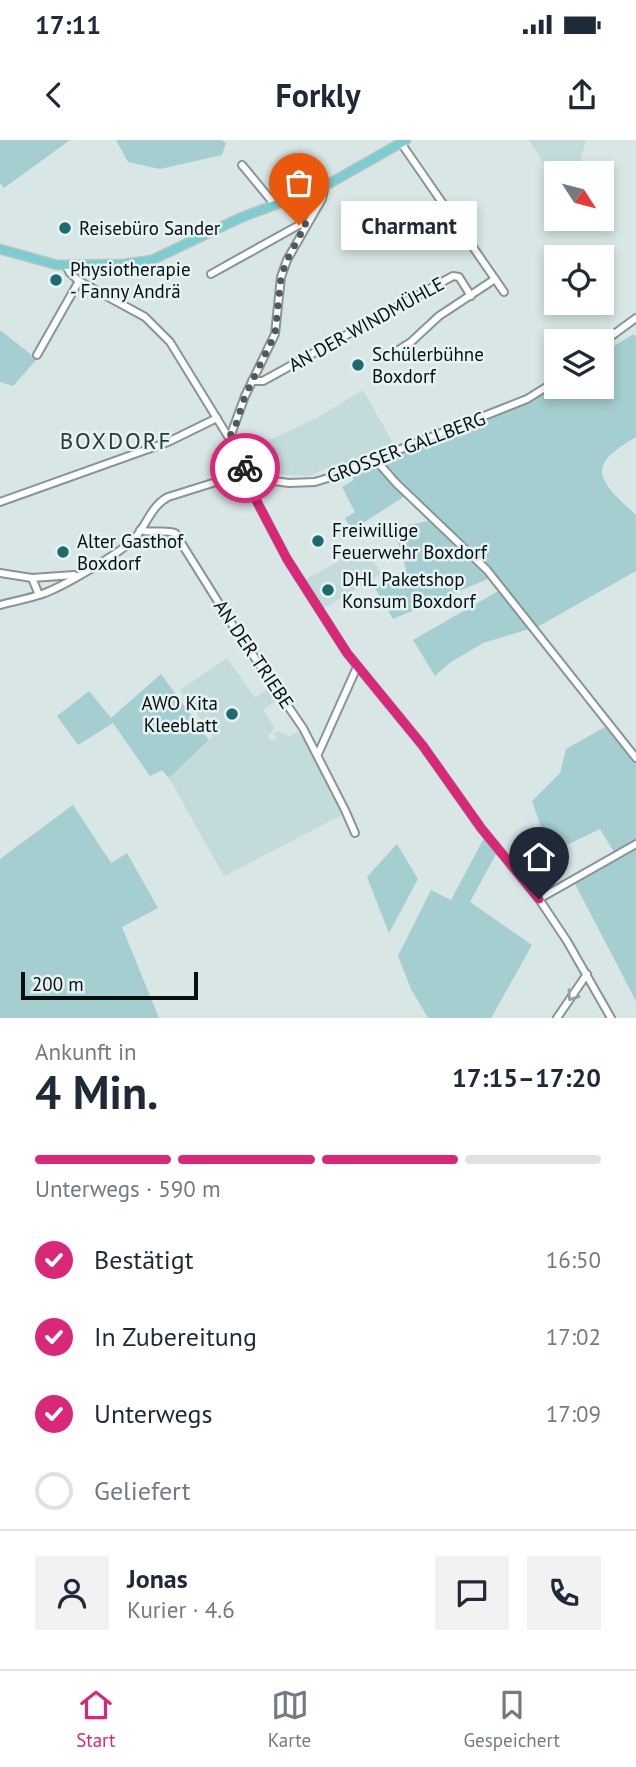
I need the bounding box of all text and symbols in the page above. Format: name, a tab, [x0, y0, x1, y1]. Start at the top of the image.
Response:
text: 17:11	[35, 8, 101, 41]
text: Forkly	[275, 74, 361, 116]
icon: back	[35, 76, 73, 114]
icon: share	[563, 76, 601, 114]
pin	[269, 153, 329, 225]
north arrow	[544, 161, 614, 231]
map controls	[544, 161, 614, 399]
icon: bag	[280, 164, 318, 202]
callout: Charmant	[341, 200, 478, 250]
text: Charmant	[361, 211, 457, 240]
place label: Reisebüro Sander	[79, 216, 221, 240]
marker: Reisebüro Sander	[57, 220, 73, 236]
button: locate	[544, 245, 614, 315]
place label: Physiotherapie - Fanny Andrä	[70, 257, 191, 303]
street label: AN DER WINDMÜHLE	[284, 271, 448, 377]
marker: Physiotherapie - Fanny Andrä	[48, 272, 64, 288]
button: layers	[544, 329, 614, 399]
place label: Schülerbühne Boxdorf	[372, 342, 484, 388]
marker: Schülerbühne Boxdorf	[350, 357, 366, 373]
street label: GROSSER GALLBERG	[323, 406, 489, 488]
district label: BOXDORF	[60, 426, 172, 455]
courier	[210, 433, 280, 503]
icon: bike	[226, 449, 264, 487]
place label: Freiwillige Feuerwehr Boxdorf	[332, 518, 488, 564]
place label: Alter Gasthof Boxdorf	[77, 529, 184, 575]
marker: Freiwillige Feuerwehr Boxdorf	[310, 533, 326, 549]
marker: Alter Gasthof Boxdorf	[55, 544, 71, 560]
place label: DHL Paketshop Konsum Boxdorf	[342, 567, 476, 613]
marker: DHL Paketshop Konsum Boxdorf	[320, 582, 336, 598]
street label: AN DER TRIEBE	[209, 595, 299, 713]
place label: AWO Kita Kleeblatt	[141, 691, 219, 737]
marker: AWO Kita Kleeblatt	[224, 706, 240, 722]
pin	[509, 827, 569, 899]
icon: home	[520, 838, 558, 876]
scale bar	[21, 969, 198, 1001]
text: 200 m	[32, 972, 84, 996]
one-way arrow	[568, 988, 580, 1001]
text: Ankunft in	[35, 1037, 137, 1066]
text: 17:15–17:20	[452, 1061, 601, 1094]
text: 4 Min.	[35, 1062, 158, 1122]
text: Unterwegs · 590 m	[35, 1174, 221, 1203]
icon: check	[35, 1241, 73, 1279]
text: Bestätigt	[94, 1243, 194, 1276]
text: 16:50	[546, 1245, 601, 1274]
icon: check	[35, 1318, 73, 1356]
text: In Zubereitung	[94, 1320, 257, 1353]
text: 17:02	[546, 1322, 601, 1351]
icon: check	[35, 1395, 73, 1433]
text: Unterwegs	[94, 1397, 212, 1430]
text: 17:09	[546, 1399, 601, 1428]
text: Geliefert	[94, 1474, 191, 1507]
button: person	[35, 1556, 109, 1630]
button: chat	[435, 1556, 509, 1630]
button: phone	[527, 1556, 601, 1630]
text: Jonas	[127, 1562, 188, 1595]
text: Kurier · 4.6	[127, 1595, 235, 1624]
tab: Start	[76, 1686, 116, 1752]
tab: Karte	[268, 1686, 311, 1752]
tab: Gespeichert	[463, 1686, 560, 1752]

